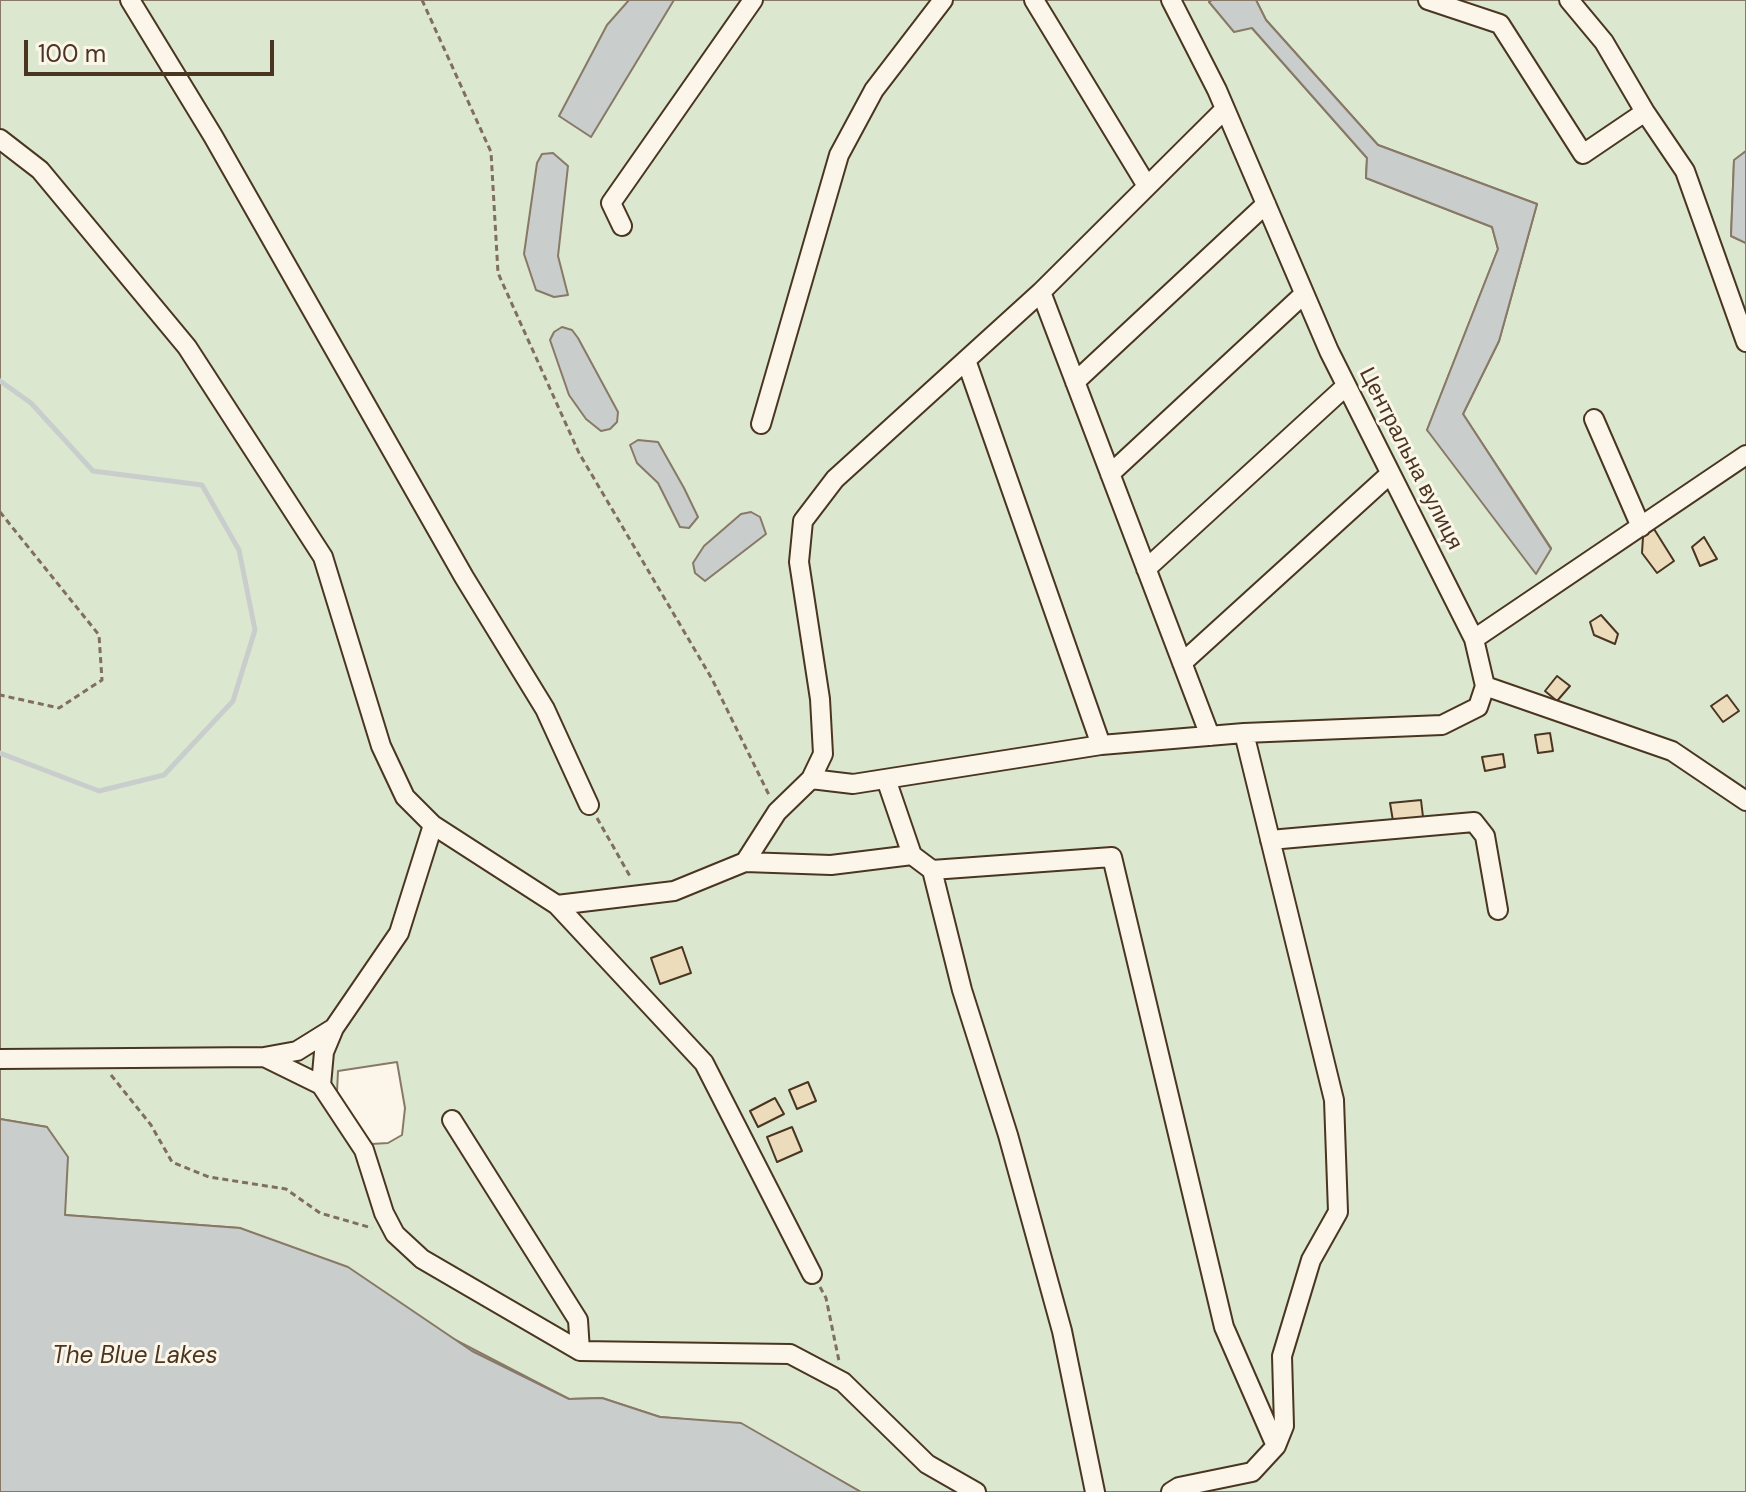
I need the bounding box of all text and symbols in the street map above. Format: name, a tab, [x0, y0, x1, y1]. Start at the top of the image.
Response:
scale bar	[28, 24, 278, 74]
text: 100 m	[38, 38, 106, 69]
street label: Центральна вулиця	[1353, 363, 1467, 555]
water label: The Blue Lakes	[52, 1343, 218, 1371]

